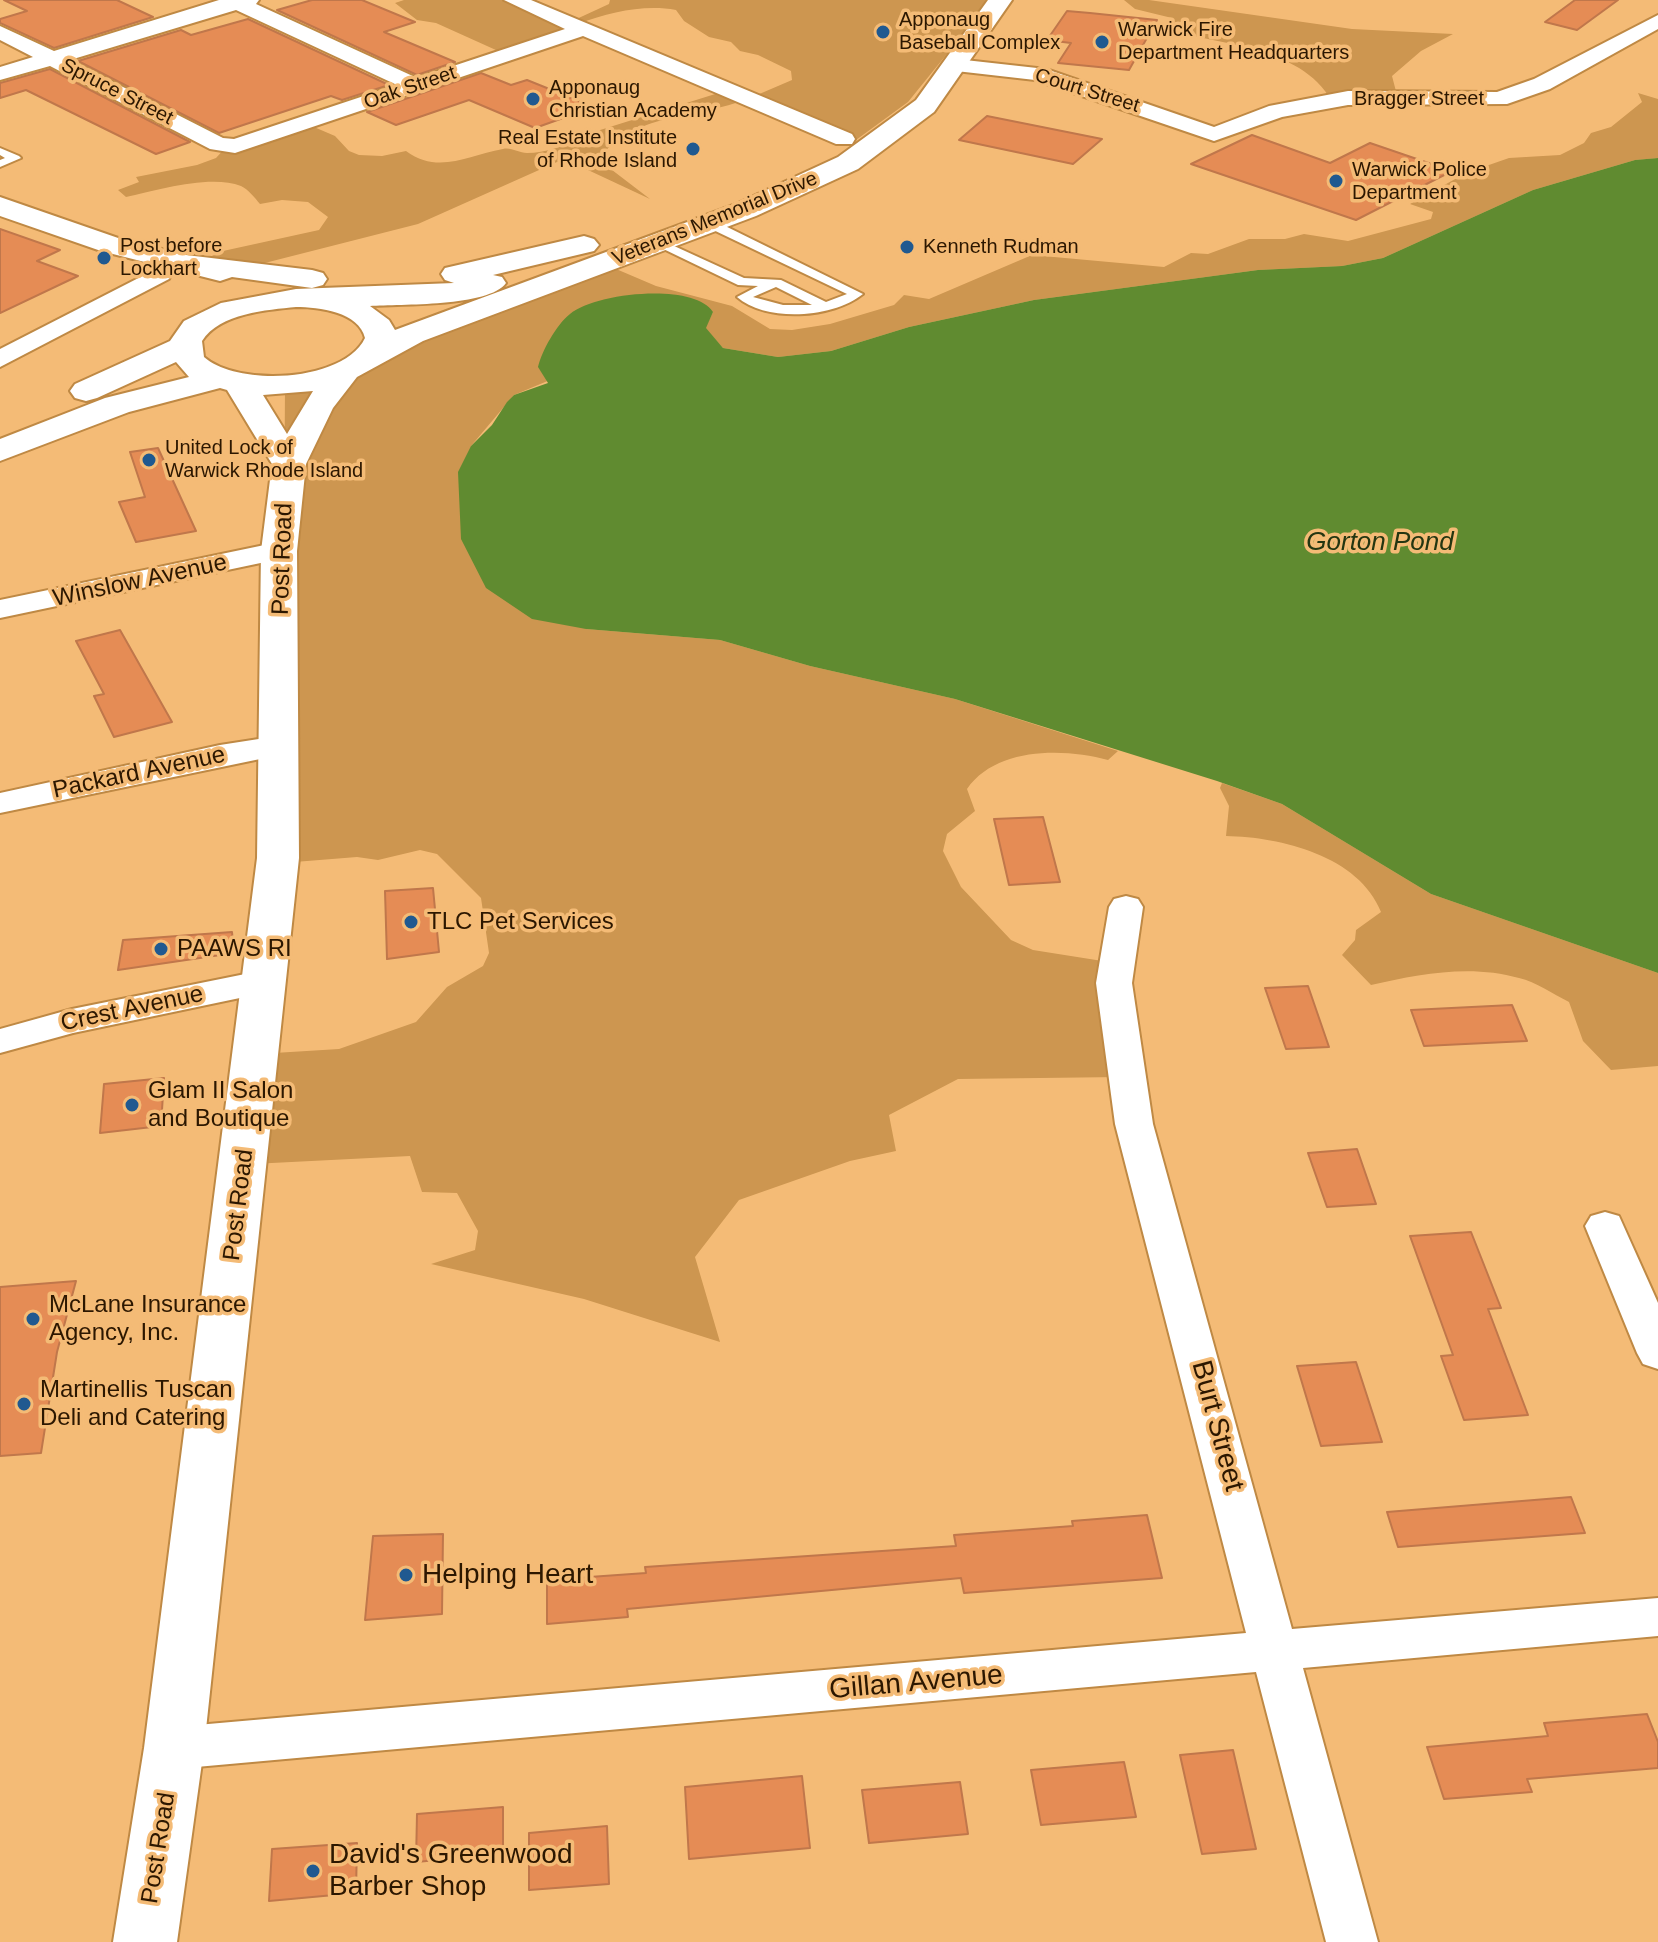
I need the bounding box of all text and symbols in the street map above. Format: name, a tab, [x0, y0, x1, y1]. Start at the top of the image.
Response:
place label: Apponaug Baseball Complex	[899, 8, 1060, 55]
place label: Warwick Fire Department Headquarters	[1118, 18, 1349, 65]
marker: Apponaug Baseball Complex	[874, 23, 892, 41]
marker: Warwick Fire Department Headquarters	[1093, 33, 1111, 51]
street label: Spruce Street	[57, 54, 177, 130]
street label: Oak Street	[361, 61, 459, 115]
street label: Court Street	[1032, 64, 1142, 118]
place label: Apponaug Christian Academy	[549, 76, 717, 123]
street label: Bragger Street	[1354, 87, 1484, 111]
marker: Apponaug Christian Academy	[524, 90, 542, 108]
place label: Real Estate Institute of Rhode Island	[498, 126, 677, 173]
marker: Real Estate Institute of Rhode Island	[684, 140, 702, 158]
place label: Warwick Police Department	[1352, 158, 1487, 205]
street label: Veterans Memorial Drive	[609, 167, 821, 271]
marker: Warwick Police Department	[1327, 172, 1345, 190]
place label: Post before Lockhart	[120, 234, 222, 281]
place label: Kenneth Rudman	[923, 235, 1079, 259]
marker: Kenneth Rudman	[898, 238, 916, 256]
marker: Post before Lockhart	[95, 249, 113, 267]
place label: United Lock of Warwick Rhode Island	[165, 436, 363, 483]
marker: United Lock of Warwick Rhode Island	[140, 451, 158, 469]
street label: Post Road	[267, 502, 299, 616]
water label: Gorton Pond	[1306, 527, 1454, 559]
street label: Winslow Avenue	[50, 549, 230, 613]
street label: Packard Avenue	[50, 741, 228, 805]
place label: TLC Pet Services	[427, 908, 614, 936]
marker: TLC Pet Services	[402, 913, 420, 931]
place label: PAAWS RI	[177, 935, 292, 963]
marker: PAAWS RI	[152, 940, 170, 958]
street label: Crest Avenue	[58, 980, 206, 1038]
place label: Glam II Salon and Boutique	[148, 1077, 293, 1133]
marker: Glam II Salon and Boutique	[123, 1096, 141, 1114]
street label: Post Road	[218, 1148, 260, 1262]
place label: McLane Insurance Agency, Inc.	[49, 1291, 246, 1347]
marker: McLane Insurance Agency, Inc.	[24, 1310, 42, 1328]
street label: Burt Street	[1183, 1357, 1251, 1495]
place label: Martinellis Tuscan Deli and Catering	[40, 1376, 233, 1432]
marker: Martinellis Tuscan Deli and Catering	[15, 1395, 33, 1413]
place label: Helping Heart	[422, 1558, 593, 1592]
marker: Helping Heart	[397, 1566, 415, 1584]
street label: Gillan Avenue	[828, 1659, 1004, 1707]
street label: Post Road	[136, 1790, 182, 1906]
place label: David's Greenwood Barber Shop	[329, 1838, 572, 1904]
marker: David's Greenwood Barber Shop	[304, 1862, 322, 1880]

